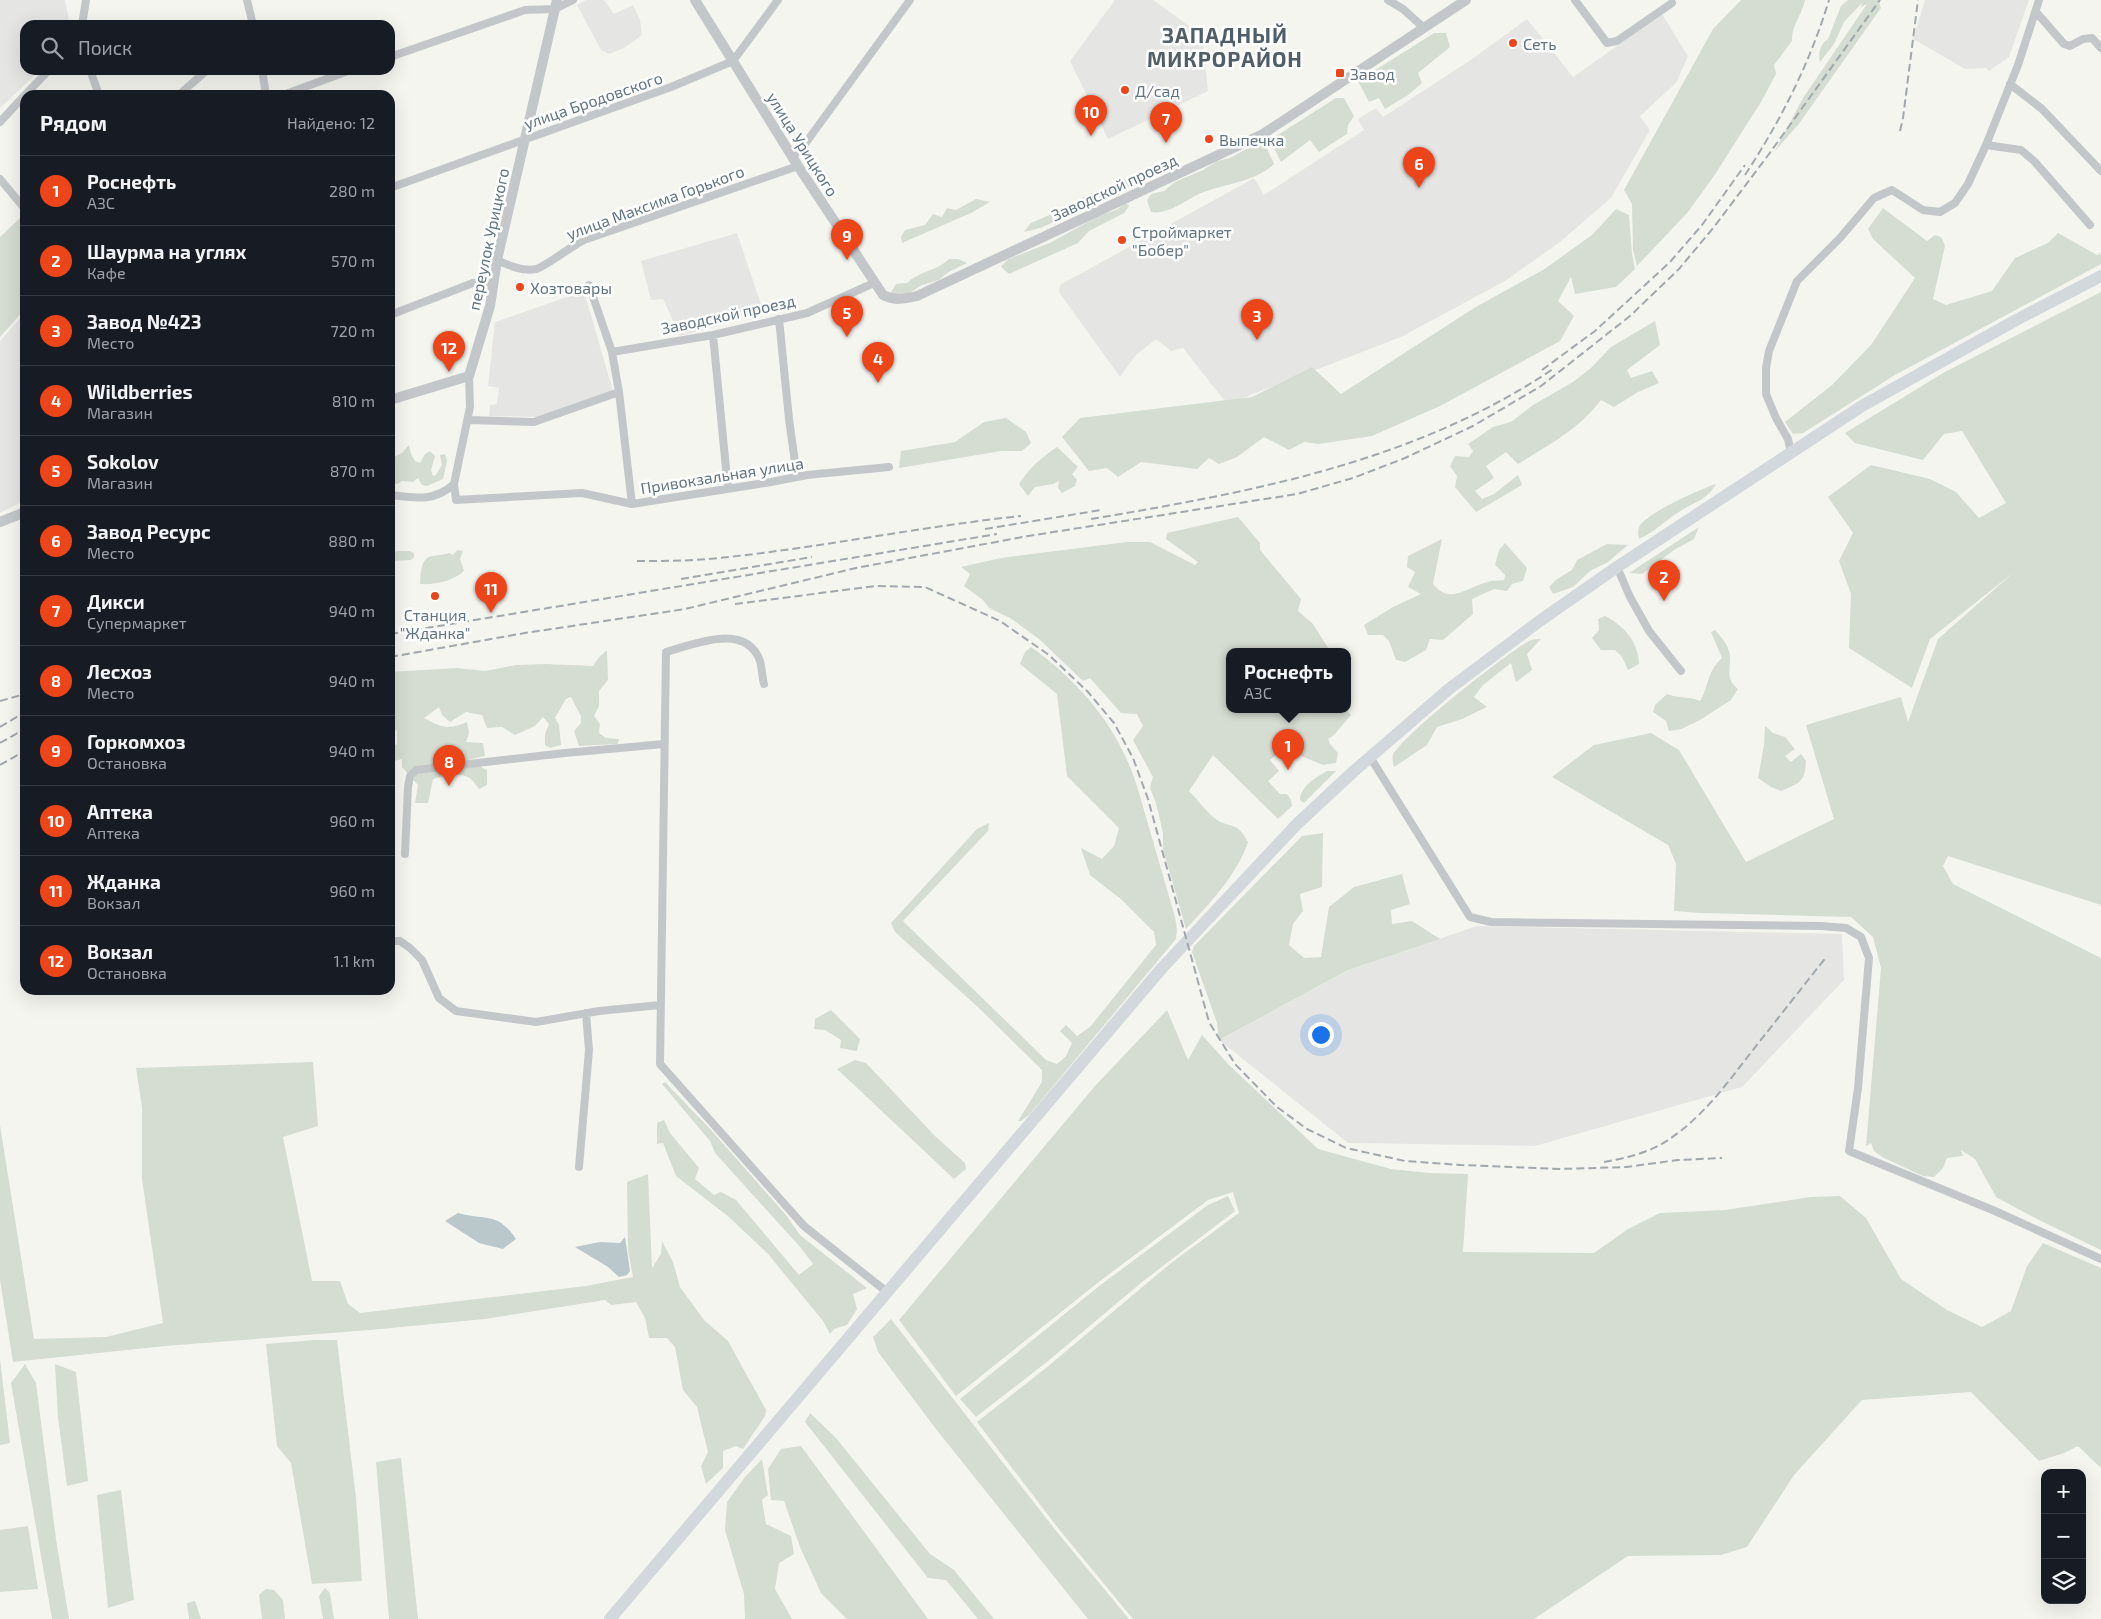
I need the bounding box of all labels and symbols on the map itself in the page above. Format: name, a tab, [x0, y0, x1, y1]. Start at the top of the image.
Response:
district label: ЗАПАДНЫЙ МИКРОРАЙОН	[1147, 22, 1303, 71]
place label: Сеть	[1523, 34, 1556, 53]
marker: Сеть	[1507, 37, 1519, 49]
place label: Завод	[1350, 64, 1395, 83]
street label: улица Бродовского	[521, 67, 665, 134]
marker: Завод	[1334, 67, 1346, 79]
place label: Д/сад	[1135, 81, 1180, 100]
marker: Д/сад	[1119, 84, 1131, 96]
street label: улица Урицкого	[763, 88, 843, 200]
pin: 10	[1075, 95, 1107, 136]
pin: 7	[1150, 102, 1182, 143]
place label: Выпечка	[1219, 130, 1284, 149]
marker: Выпечка	[1203, 133, 1215, 145]
pin: 6	[1403, 147, 1435, 188]
street label: Заводской проезд	[1048, 149, 1180, 225]
street label: улица Максима Горького	[564, 161, 747, 244]
street label: переулок Урицкого	[464, 166, 513, 312]
pin: 9	[831, 219, 863, 260]
place label: Строймаркет "Бобер"	[1132, 222, 1232, 259]
marker: Строймаркет "Бобер"	[1116, 234, 1128, 246]
place label: Хозтовары	[530, 278, 612, 297]
marker: Хозтовары	[514, 281, 526, 293]
street label: Заводской проезд	[659, 290, 797, 338]
pin: 5	[831, 296, 863, 337]
pin: 3	[1241, 299, 1273, 340]
pin: 12	[433, 331, 465, 372]
pin: 4	[862, 342, 894, 383]
street label: Привокзальная улица	[639, 453, 805, 498]
pin: 2	[1648, 560, 1680, 601]
pin: 11	[475, 572, 507, 613]
marker: Станция "Жданка"	[429, 590, 441, 602]
place label: Станция "Жданка"	[400, 605, 470, 642]
pin: 1	[1272, 729, 1304, 770]
pin: 8	[433, 745, 465, 786]
your location	[1308, 1022, 1334, 1048]

